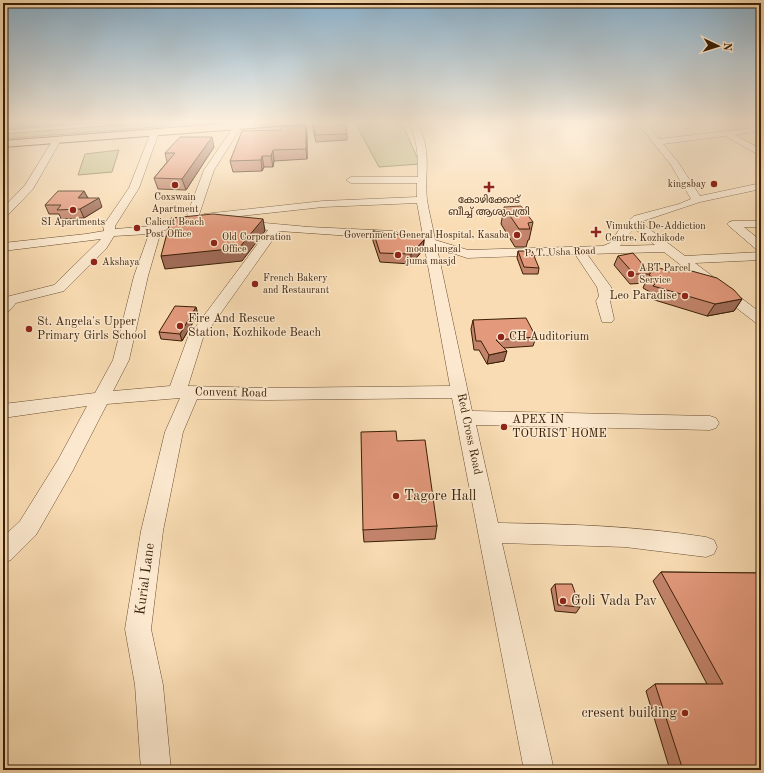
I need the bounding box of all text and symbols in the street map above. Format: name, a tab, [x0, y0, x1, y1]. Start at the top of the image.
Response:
north arrow	[698, 26, 738, 66]
text: N	[721, 42, 732, 52]
place label: kingsbay	[668, 179, 707, 189]
marker: kingsbay	[709, 179, 719, 189]
marker: Coxswain Apartment	[170, 180, 180, 190]
marker: കോഴിക്കോട് ബീച്ച് ആശുപത്രി	[483, 181, 495, 193]
place label: Coxswain Apartment	[152, 192, 199, 214]
place label: കോഴിക്കോട് ബീച്ച് ആശുപത്രി	[448, 194, 530, 218]
marker: SI Apartments	[68, 205, 78, 215]
place label: SI Apartments	[41, 217, 105, 227]
place label: Calicut Beach Post Office	[145, 217, 205, 239]
place label: Vimukthi De-Addiction Centre, Kozhikode	[605, 221, 706, 243]
marker: Calicut Beach Post Office	[132, 223, 142, 233]
marker: Vimukthi De-Addiction Centre, Kozhikode	[590, 226, 602, 238]
place label: Government General Hospital, Kasaba	[344, 230, 509, 240]
marker: Government General Hospital, Kasaba	[512, 230, 522, 240]
place label: Old Corporation Office	[222, 232, 292, 254]
marker: Old Corporation Office	[209, 238, 219, 248]
place label: moonalungal juma masjd	[405, 244, 461, 266]
street label: P. T. Usha Road	[524, 246, 596, 258]
marker: moonalungal juma masjd	[393, 250, 403, 260]
marker: Akshaya	[89, 257, 99, 267]
place label: Akshaya	[102, 257, 139, 267]
place label: ABT Parcel Service	[639, 263, 691, 285]
marker: ABT Parcel Service	[626, 269, 636, 279]
place label: French Bakery and Restaurant	[263, 273, 330, 295]
marker: French Bakery and Restaurant	[250, 279, 260, 289]
place label: Leo Paradise	[609, 290, 677, 302]
marker: Leo Paradise	[680, 291, 690, 301]
place label: Fire And Rescue Station, Kozhikode Beach	[188, 313, 322, 339]
place label: St. Angela's Upper Primary Girls School	[37, 316, 146, 342]
marker: Fire And Rescue Station, Kozhikode Beach	[175, 321, 185, 331]
marker: St. Angela's Upper Primary Girls School	[24, 324, 34, 334]
place label: CH Auditorium	[509, 331, 590, 343]
marker: CH Auditorium	[496, 332, 506, 342]
street label: Convent Road	[195, 386, 267, 400]
street label: Red Cross Road	[454, 392, 484, 476]
place label: APEX IN TOURIST HOME	[512, 414, 607, 440]
marker: APEX IN TOURIST HOME	[499, 422, 509, 432]
place label: Tagore Hall	[404, 489, 477, 503]
marker: Tagore Hall	[391, 491, 401, 501]
street label: Kurial Lane	[133, 542, 157, 616]
place label: Goli Vada Pav	[571, 594, 658, 608]
marker: Goli Vada Pav	[558, 596, 568, 606]
place label: cresent building	[581, 706, 677, 720]
marker: cresent building	[680, 708, 690, 718]

